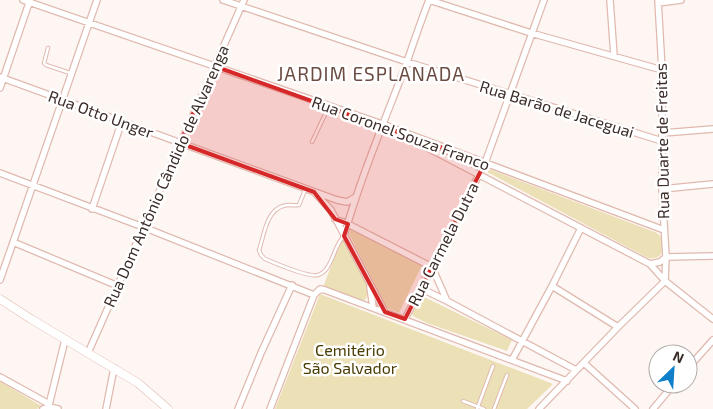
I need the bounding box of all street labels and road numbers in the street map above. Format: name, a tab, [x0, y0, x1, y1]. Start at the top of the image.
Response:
street label: Rua Dom Antônio Cândido de Alvarenga	[99, 42, 232, 310]
street label: Rua Duarte de Freitas	[651, 63, 672, 219]
street label: Rua Barão de Jaceguai	[478, 76, 637, 141]
street label: Rua Otto Unger	[46, 86, 157, 142]
street label: Rua Coronel Souza Franco	[310, 91, 493, 174]
street label: Rua Carmela Dutra	[403, 179, 482, 309]

